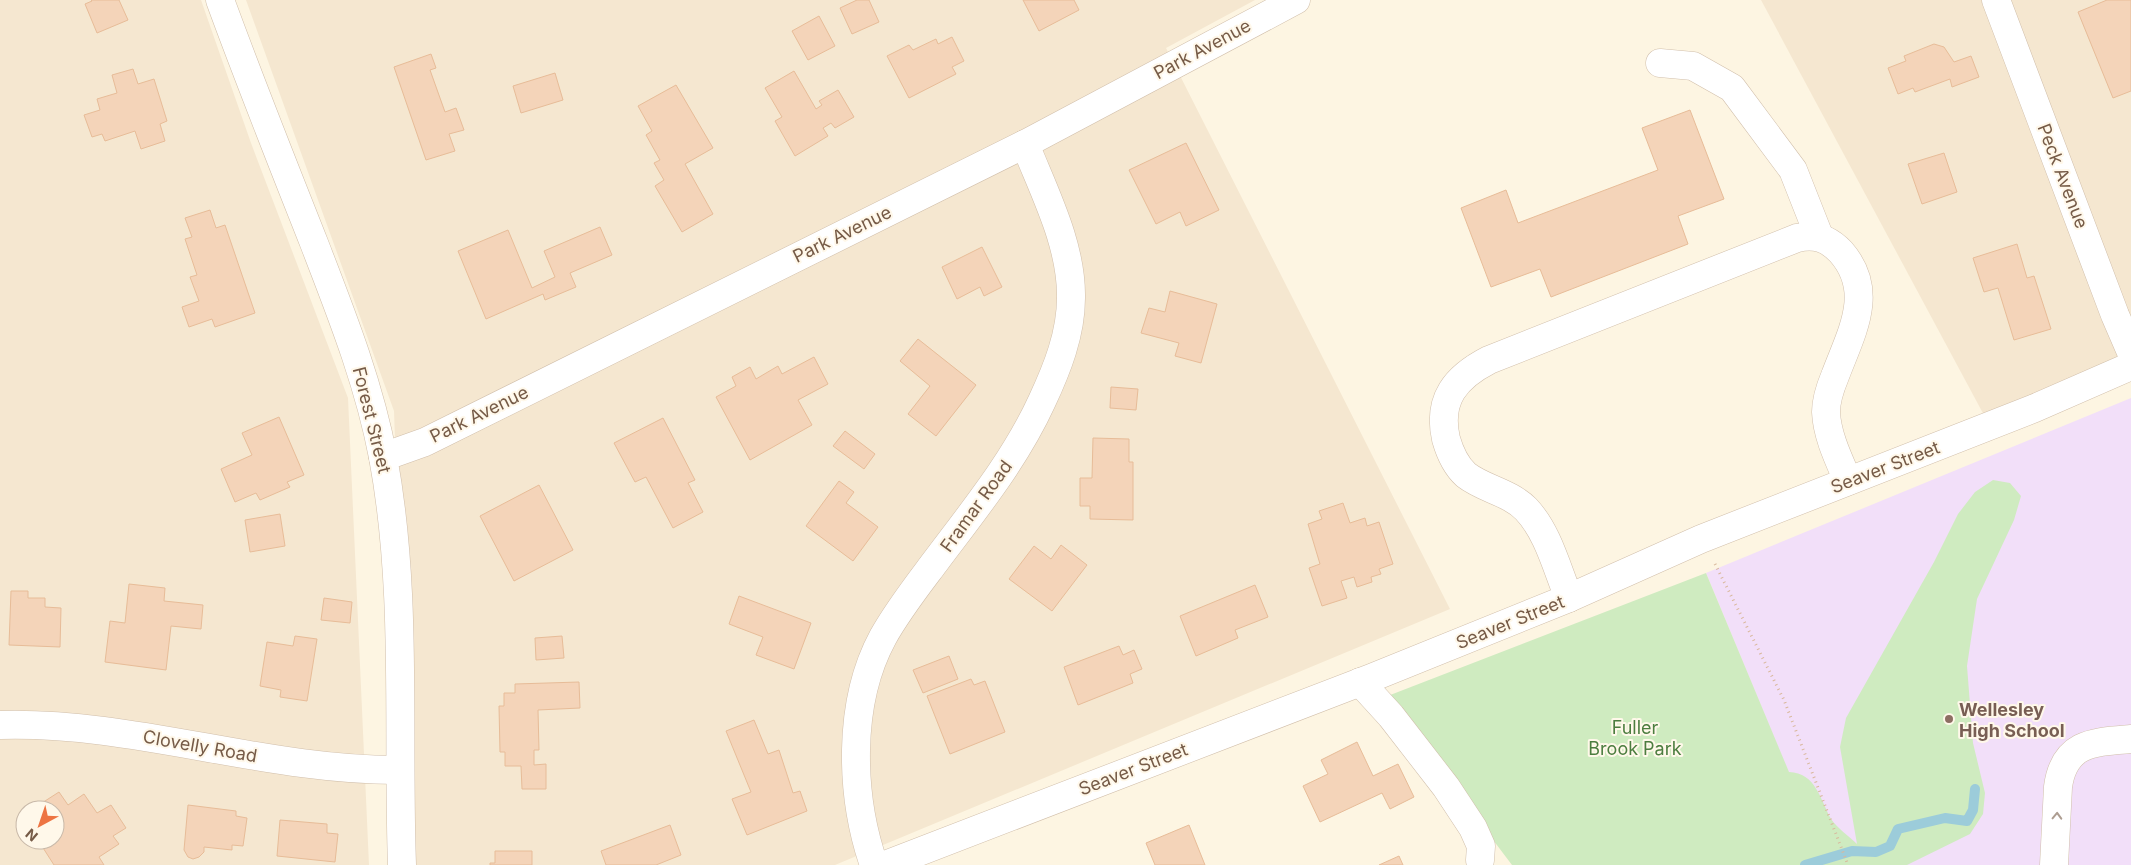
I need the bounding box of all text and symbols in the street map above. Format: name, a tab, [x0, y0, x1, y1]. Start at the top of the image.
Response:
street label: Park Avenue	[1150, 15, 1254, 83]
street label: Peck Avenue	[2033, 121, 2093, 231]
street label: Park Avenue	[789, 201, 895, 267]
street label: Forest Street	[349, 365, 395, 475]
street label: Park Avenue	[426, 381, 532, 447]
street label: Seaver Street	[1828, 437, 1943, 497]
street label: Framar Road	[936, 456, 1016, 556]
street label: Seaver Street	[1453, 591, 1567, 653]
place label: Wellesley High School	[1959, 699, 2065, 741]
marker: Wellesley High School	[1943, 713, 1955, 725]
park label: Fuller Brook Park	[1588, 717, 1682, 759]
street label: Clovelly Road	[141, 726, 259, 766]
street label: Seaver Street	[1076, 739, 1191, 799]
north arrow	[15, 800, 65, 850]
one-way arrow	[2051, 812, 2062, 820]
text: N	[22, 825, 41, 845]

